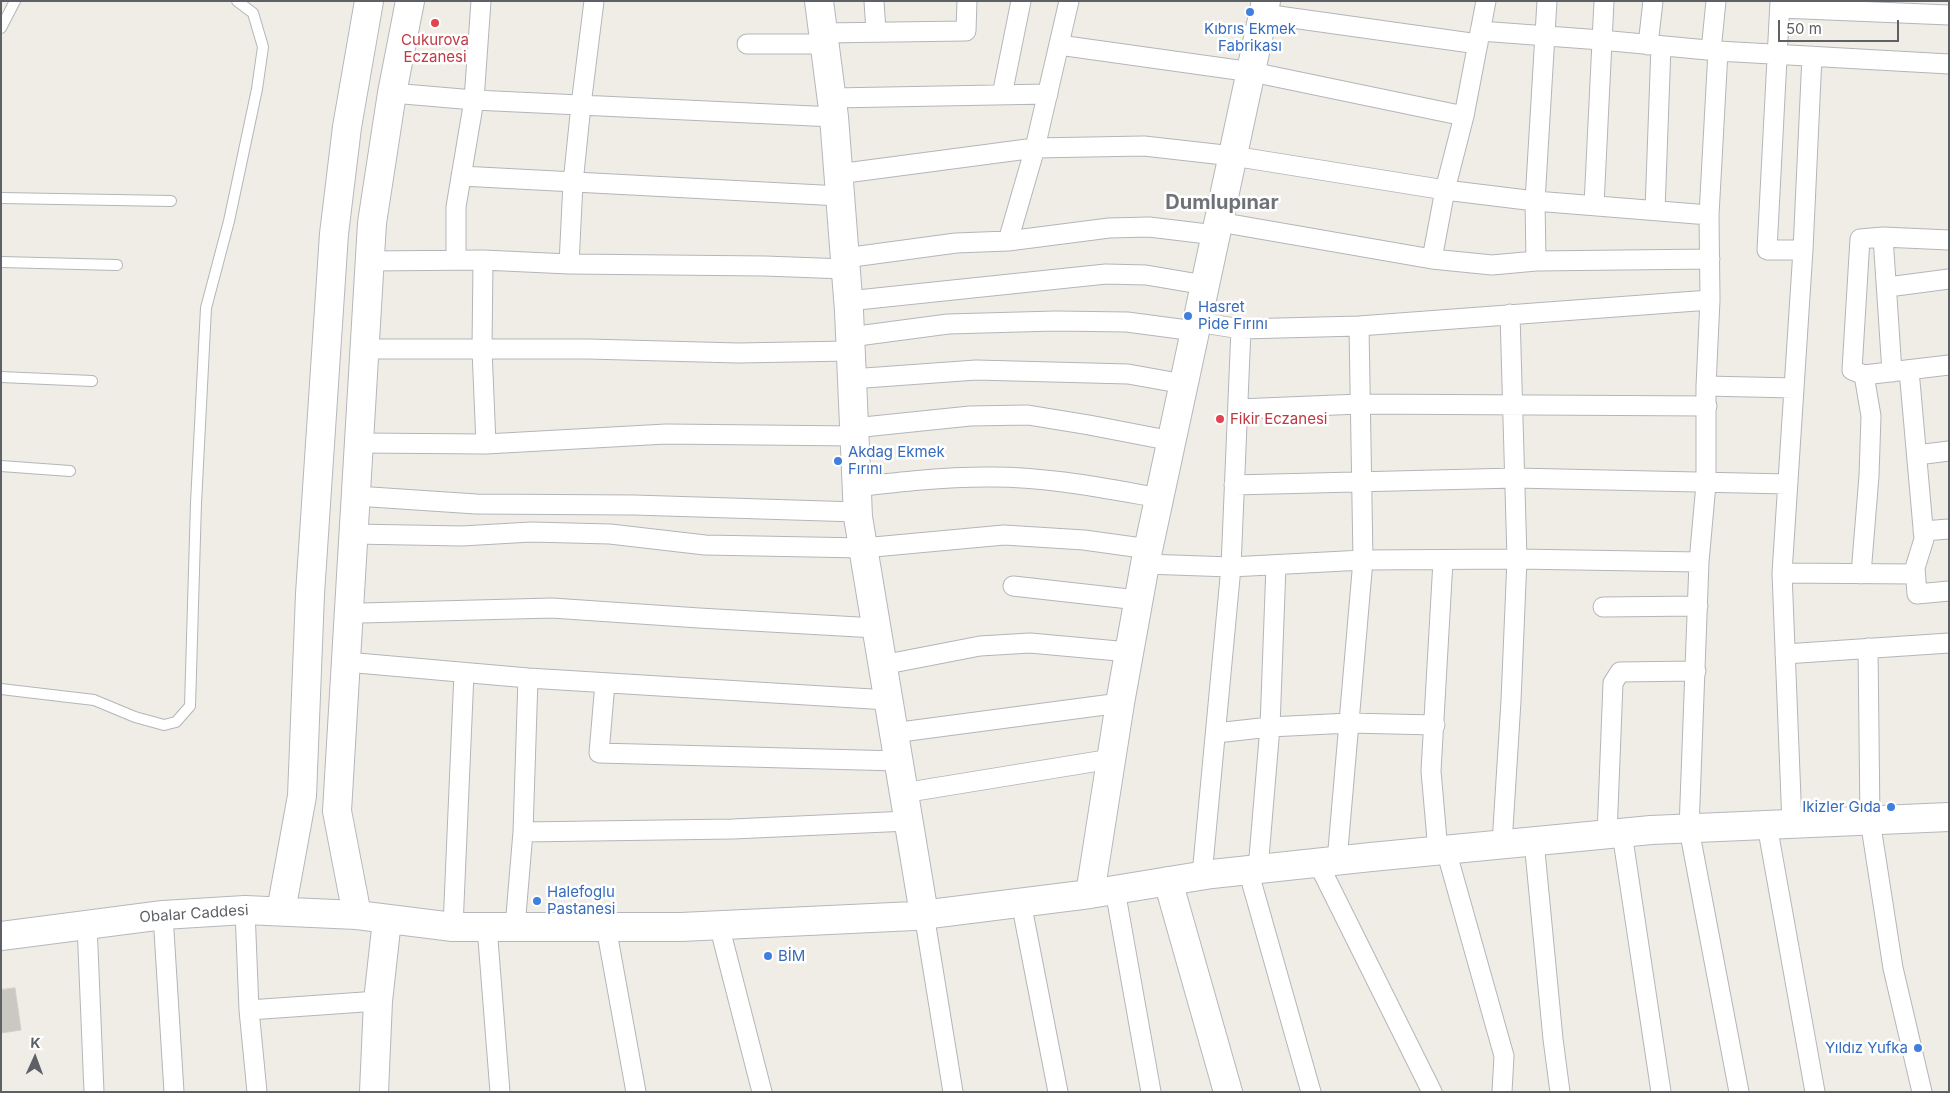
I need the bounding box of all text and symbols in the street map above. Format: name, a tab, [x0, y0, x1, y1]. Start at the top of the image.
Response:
marker: Kıbrıs Ekmek Fabrikası	[1244, 6, 1256, 18]
scale bar	[1780, 10, 1901, 42]
marker: Cukurova Eczanesi	[429, 17, 441, 29]
text: 50 m	[1786, 19, 1822, 38]
place label: Kıbrıs Ekmek Fabrikası	[1204, 20, 1296, 55]
place label: Cukurova Eczanesi	[401, 31, 469, 66]
district label: Dumlupınar	[1165, 191, 1279, 215]
place label: Hasret Pide Fırını	[1198, 298, 1268, 333]
marker: Hasret Pide Fırını	[1182, 310, 1194, 322]
place label: Fikir Eczanesi	[1230, 410, 1327, 428]
marker: Fikir Eczanesi	[1214, 413, 1226, 425]
place label: Akdag Ekmek Fırını	[848, 443, 945, 478]
marker: Akdag Ekmek Fırını	[832, 455, 844, 467]
place label: Ikizler Gıda	[1802, 798, 1881, 816]
marker: Ikizler Gıda	[1885, 801, 1897, 813]
place label: Halefoglu Pastanesi	[547, 883, 615, 918]
marker: Halefoglu Pastanesi	[531, 895, 543, 907]
street label: Obalar Caddesi	[139, 901, 249, 927]
place label: BİM	[778, 947, 805, 965]
marker: BİM	[762, 950, 774, 962]
north arrow	[10, 1033, 60, 1083]
text: K	[30, 1034, 41, 1051]
place label: Yıldız Yufka	[1825, 1039, 1908, 1057]
marker: Yıldız Yufka	[1912, 1042, 1924, 1054]

